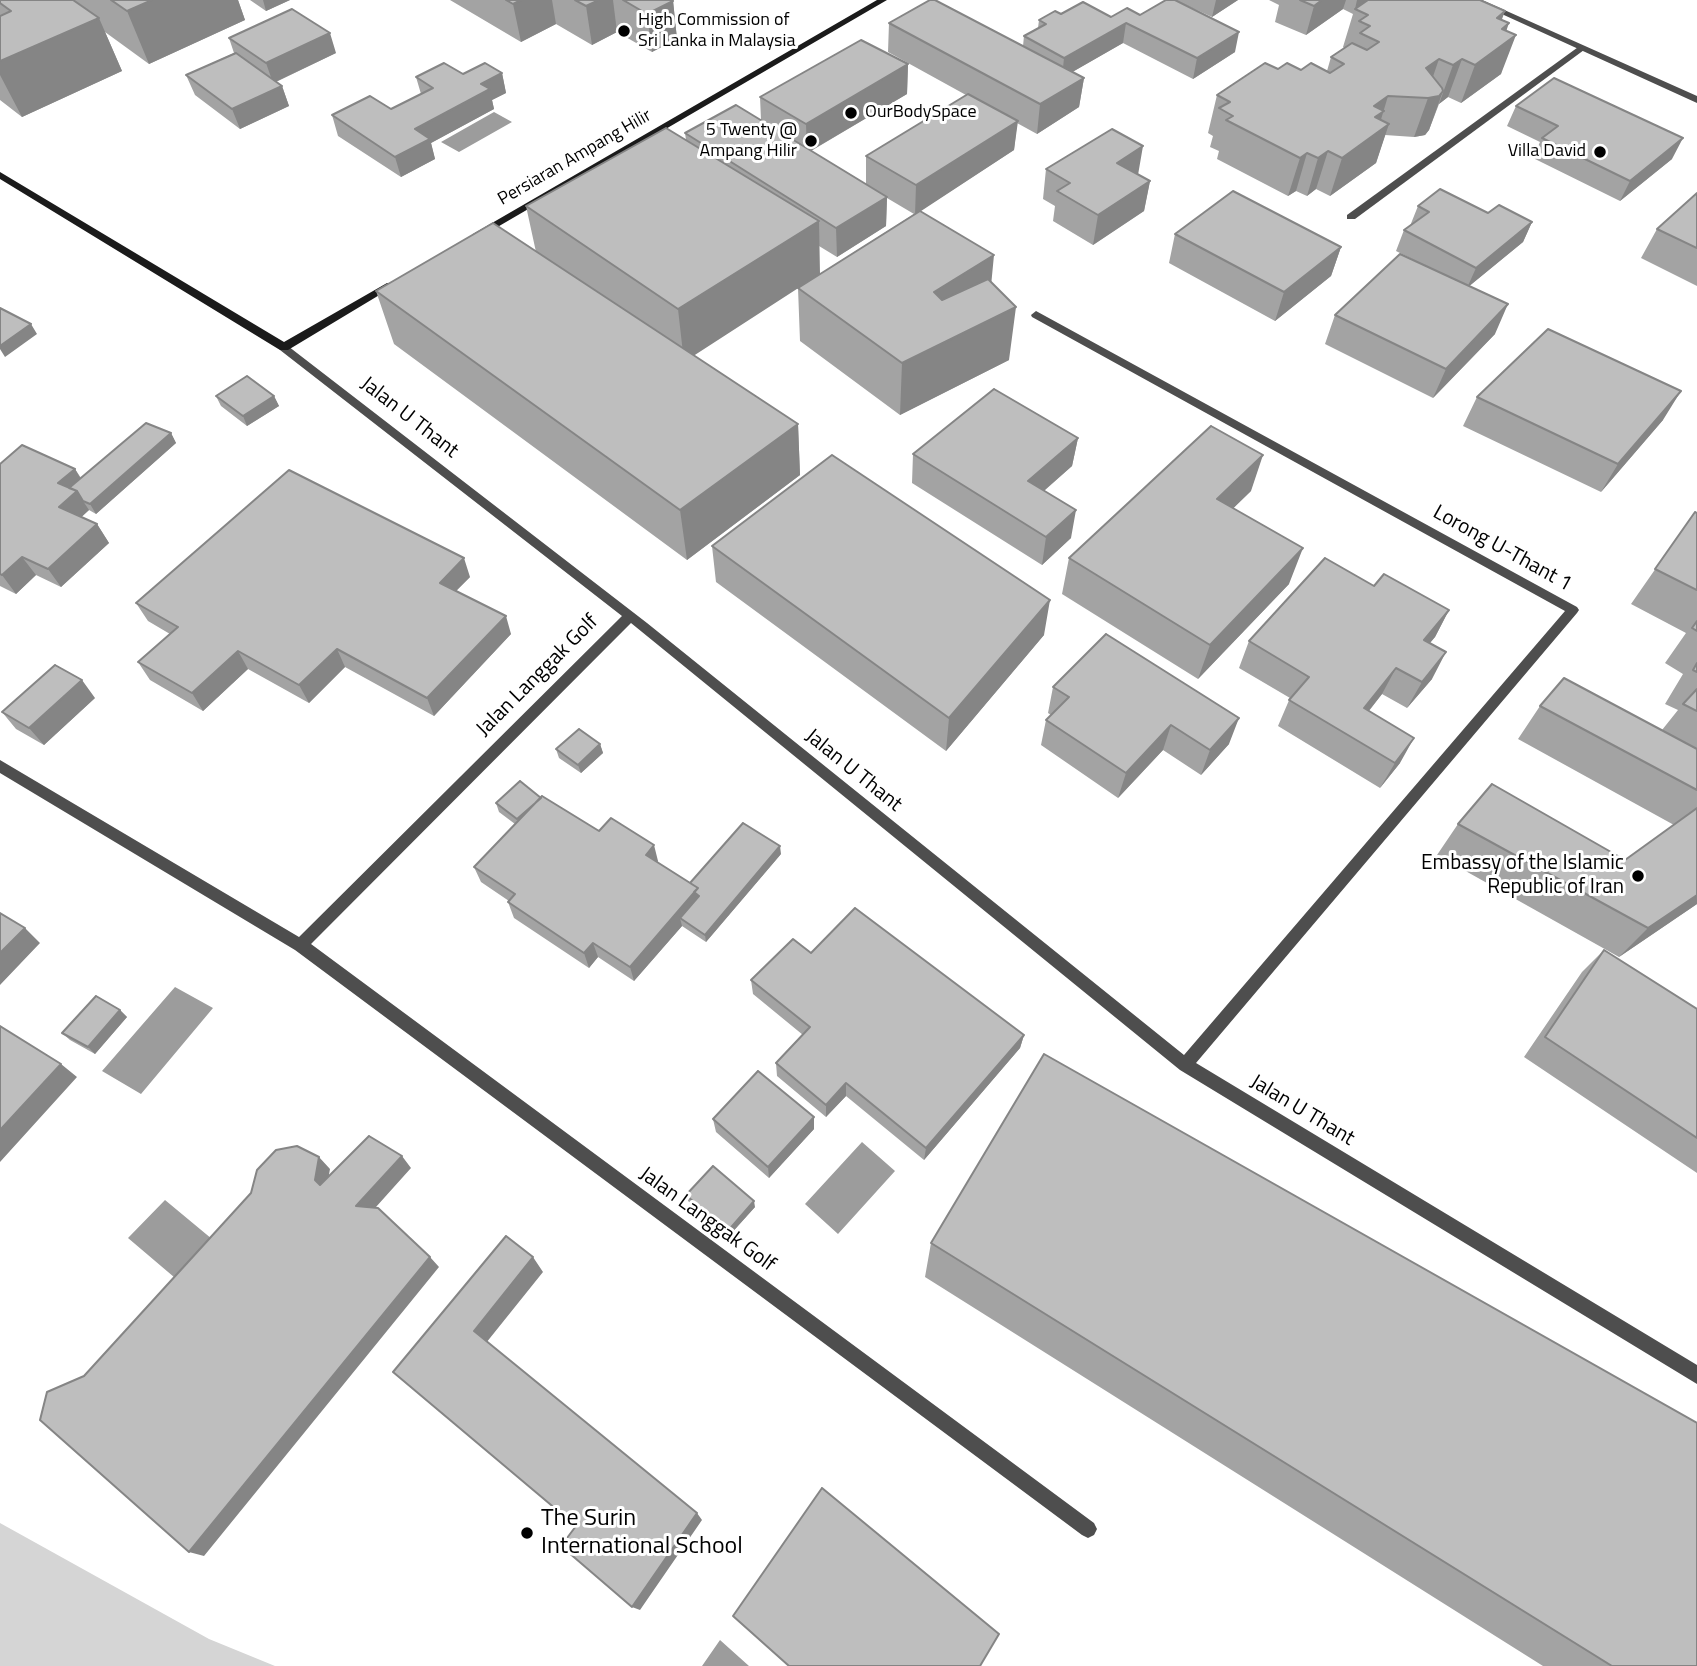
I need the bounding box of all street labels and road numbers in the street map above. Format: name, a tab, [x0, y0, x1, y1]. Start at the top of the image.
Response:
street label: Persiaran Ampang Hilir	[494, 105, 656, 211]
street label: Jalan U Thant	[355, 372, 463, 464]
street label: Lorong U-Thant 1	[1428, 500, 1576, 598]
street label: Jalan Langgak Golf	[472, 610, 604, 742]
street label: Jalan U Thant	[799, 724, 907, 818]
street label: Jalan U Thant	[1245, 1070, 1359, 1152]
street label: Jalan Langgak Golf	[634, 1162, 780, 1278]

